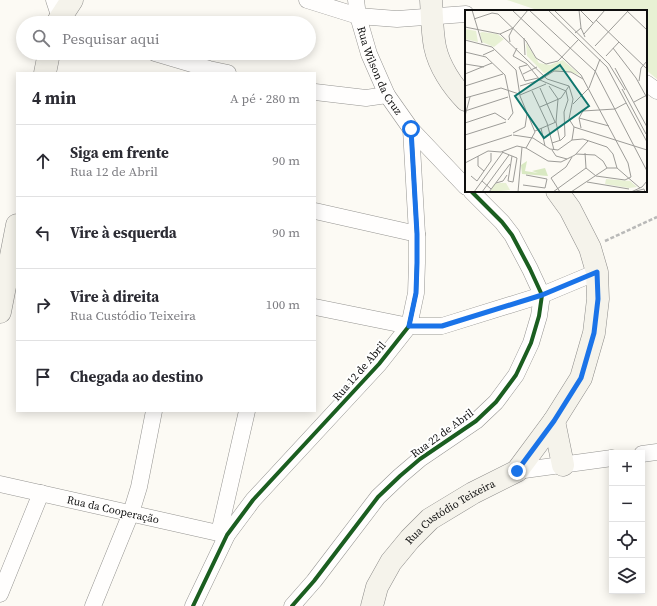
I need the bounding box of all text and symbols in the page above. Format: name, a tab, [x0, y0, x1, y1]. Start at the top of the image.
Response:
inset map	[465, 10, 647, 192]
search box	[16, 16, 316, 60]
street label: Rua Wilson da Cruz	[353, 25, 406, 118]
icon: search	[30, 27, 52, 49]
text: Pesquisar aqui	[62, 28, 159, 49]
text: 4 min	[32, 86, 76, 110]
text: A pé · 280 m	[230, 90, 300, 107]
route start	[402, 120, 420, 138]
text: Siga em frente	[70, 142, 169, 163]
icon: ahead	[32, 150, 54, 172]
text: 90 m	[272, 152, 300, 169]
text: Rua 12 de Abril	[70, 163, 158, 180]
icon: left	[32, 222, 54, 244]
text: Vire à esquerda	[70, 222, 177, 243]
text: 90 m	[272, 224, 300, 241]
text: Vire à direita	[70, 286, 159, 307]
icon: right	[32, 294, 54, 316]
text: 100 m	[266, 296, 300, 313]
text: Rua Custódio Teixeira	[70, 307, 196, 324]
street label: Rua 12 de Abril	[329, 338, 389, 404]
icon: arrive	[32, 366, 54, 388]
text: Chegada ao destino	[70, 366, 203, 387]
street label: Rua 22 de Abril	[408, 405, 477, 461]
map controls	[609, 450, 645, 594]
button: +	[609, 450, 645, 486]
route end	[508, 462, 526, 480]
street label: Rua Custódio Teixeira	[402, 476, 498, 548]
button: −	[609, 486, 645, 522]
street label: Rua da Cooperação	[65, 492, 161, 528]
button: locate	[609, 522, 645, 558]
button: layers	[609, 558, 645, 594]

